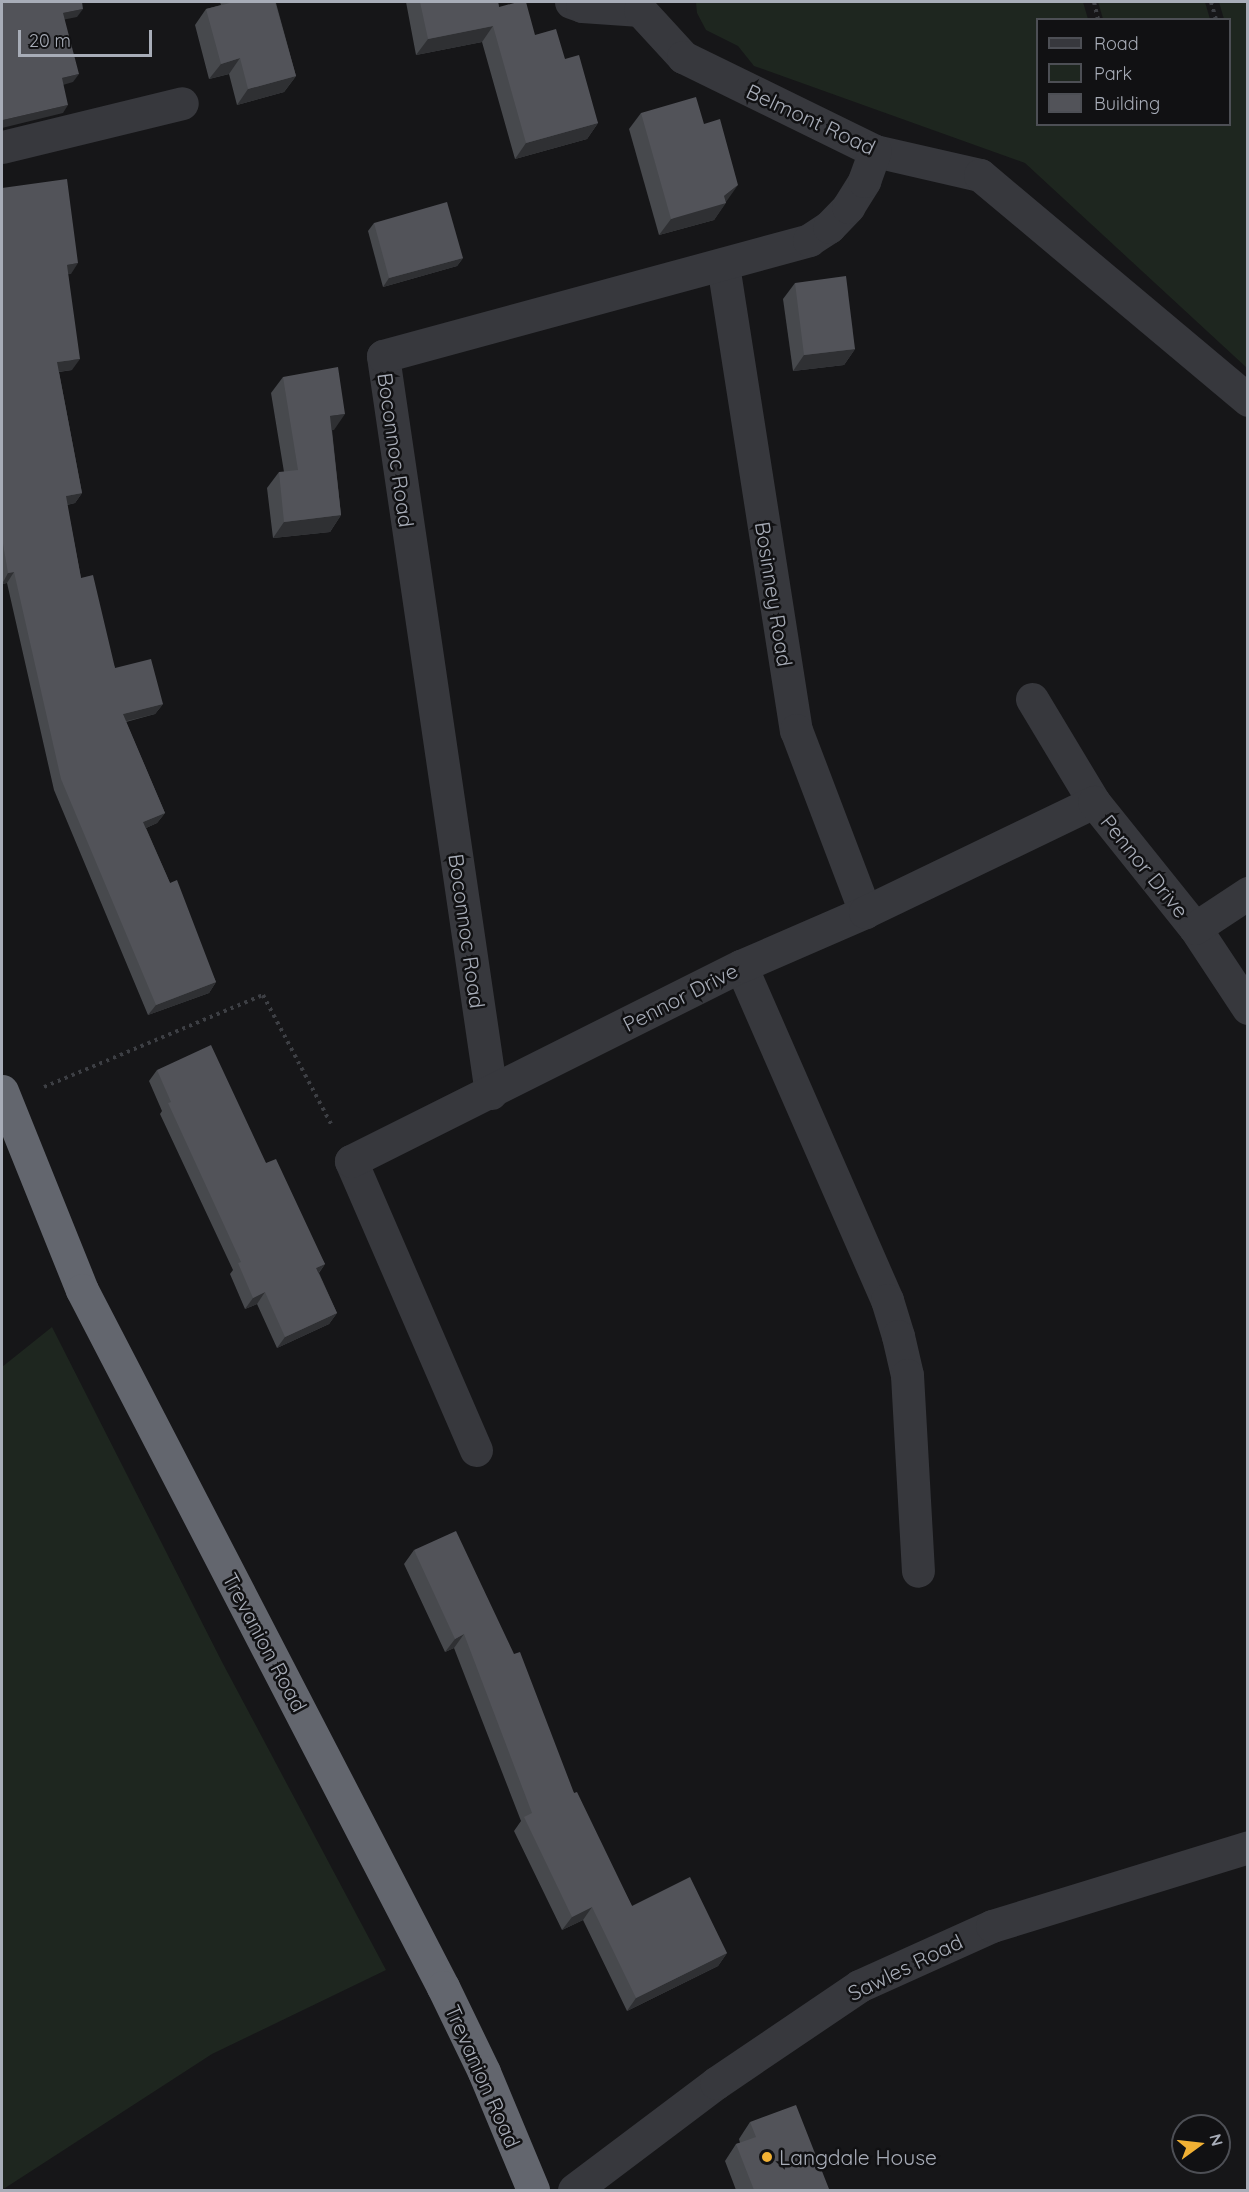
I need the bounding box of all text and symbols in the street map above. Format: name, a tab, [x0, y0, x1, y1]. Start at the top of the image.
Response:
scale bar	[21, 18, 154, 56]
legend	[1036, 18, 1231, 126]
text: 20 m	[29, 29, 71, 52]
text: Road	[1094, 32, 1139, 55]
text: Park	[1094, 62, 1132, 85]
street label: Belmont Road	[743, 78, 879, 160]
text: Building	[1094, 92, 1160, 115]
street label: Boconnoc Road	[373, 371, 419, 529]
street label: Bosinney Road	[750, 520, 798, 668]
street label: Pennor Drive	[1096, 809, 1194, 923]
street label: Boconnoc Road	[444, 852, 490, 1010]
street label: Pennor Drive	[618, 957, 742, 1037]
street label: Trevanion Road	[218, 1568, 312, 1716]
street label: Sawles Road	[844, 1928, 966, 2006]
street label: Trevanion Road	[440, 2001, 526, 2151]
north arrow	[1171, 2114, 1231, 2174]
text: N	[1205, 2132, 1228, 2148]
place label: Langdale House	[779, 2144, 937, 2170]
marker: Langdale House	[760, 2150, 774, 2164]

